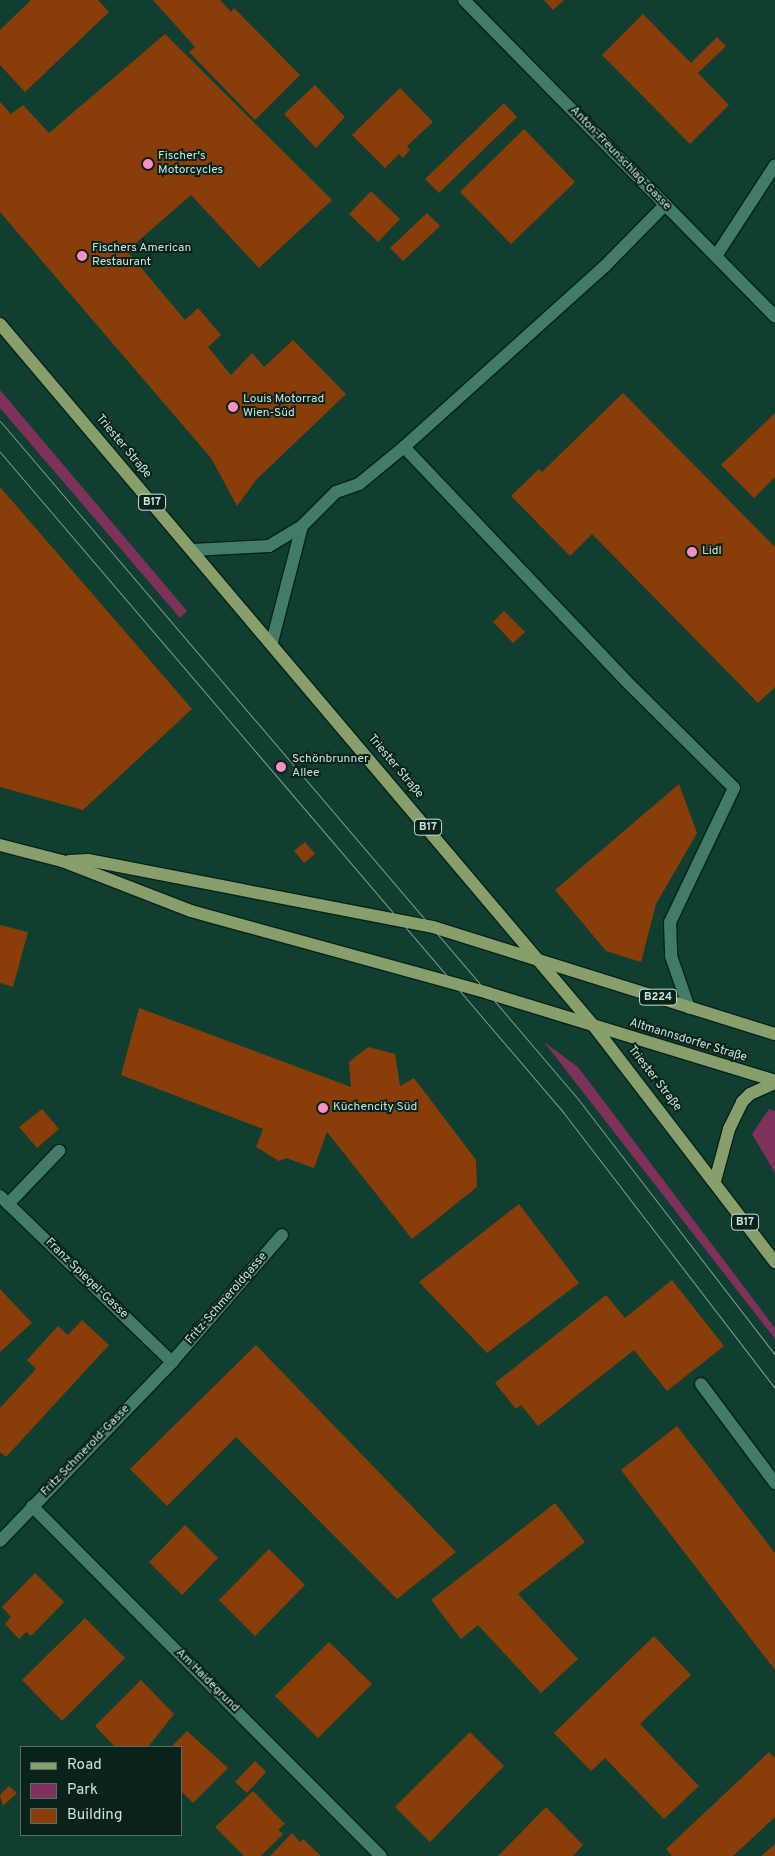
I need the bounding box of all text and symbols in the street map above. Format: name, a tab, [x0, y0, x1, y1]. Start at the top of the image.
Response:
street label: Anton-Freunschlag-Gasse	[567, 104, 673, 214]
place label: Fischer's Motorcycles	[158, 150, 223, 178]
marker: Fischer's Motorcycles	[142, 158, 154, 170]
place label: Fischers American Restaurant	[92, 242, 192, 270]
marker: Fischers American Restaurant	[76, 250, 88, 262]
place label: Louis Motorrad Wien-Süd	[243, 393, 324, 421]
marker: Louis Motorrad Wien-Süd	[227, 401, 239, 413]
street label: Triester Straße	[92, 412, 154, 482]
road number: B17	[137, 494, 167, 511]
place label: Lidl	[702, 545, 722, 559]
marker: Lidl	[686, 546, 698, 558]
street label: Triester Straße	[364, 732, 426, 802]
place label: Schönbrunner Allee	[292, 753, 369, 781]
marker: Schönbrunner Allee	[274, 760, 288, 774]
road number: B17	[413, 819, 443, 836]
road number: B224	[638, 989, 678, 1006]
street label: Altmannsdorfer Straße	[628, 1016, 748, 1066]
street label: Triester Straße	[624, 1043, 684, 1115]
place label: Küchencity Süd	[333, 1101, 417, 1115]
marker: Küchencity Süd	[317, 1102, 329, 1114]
road number: B17	[730, 1214, 760, 1230]
street label: Franz Spiegel-Gasse	[42, 1236, 130, 1322]
street label: Fritz-Schmeroldgasse	[183, 1250, 271, 1348]
street label: Fritz Schmerold-Gasse	[39, 1402, 133, 1500]
street label: Am Haidegrund	[172, 1646, 242, 1716]
legend	[20, 1746, 182, 1836]
text: Road	[67, 1756, 102, 1775]
text: Park	[67, 1781, 98, 1800]
text: Building	[67, 1806, 122, 1825]

